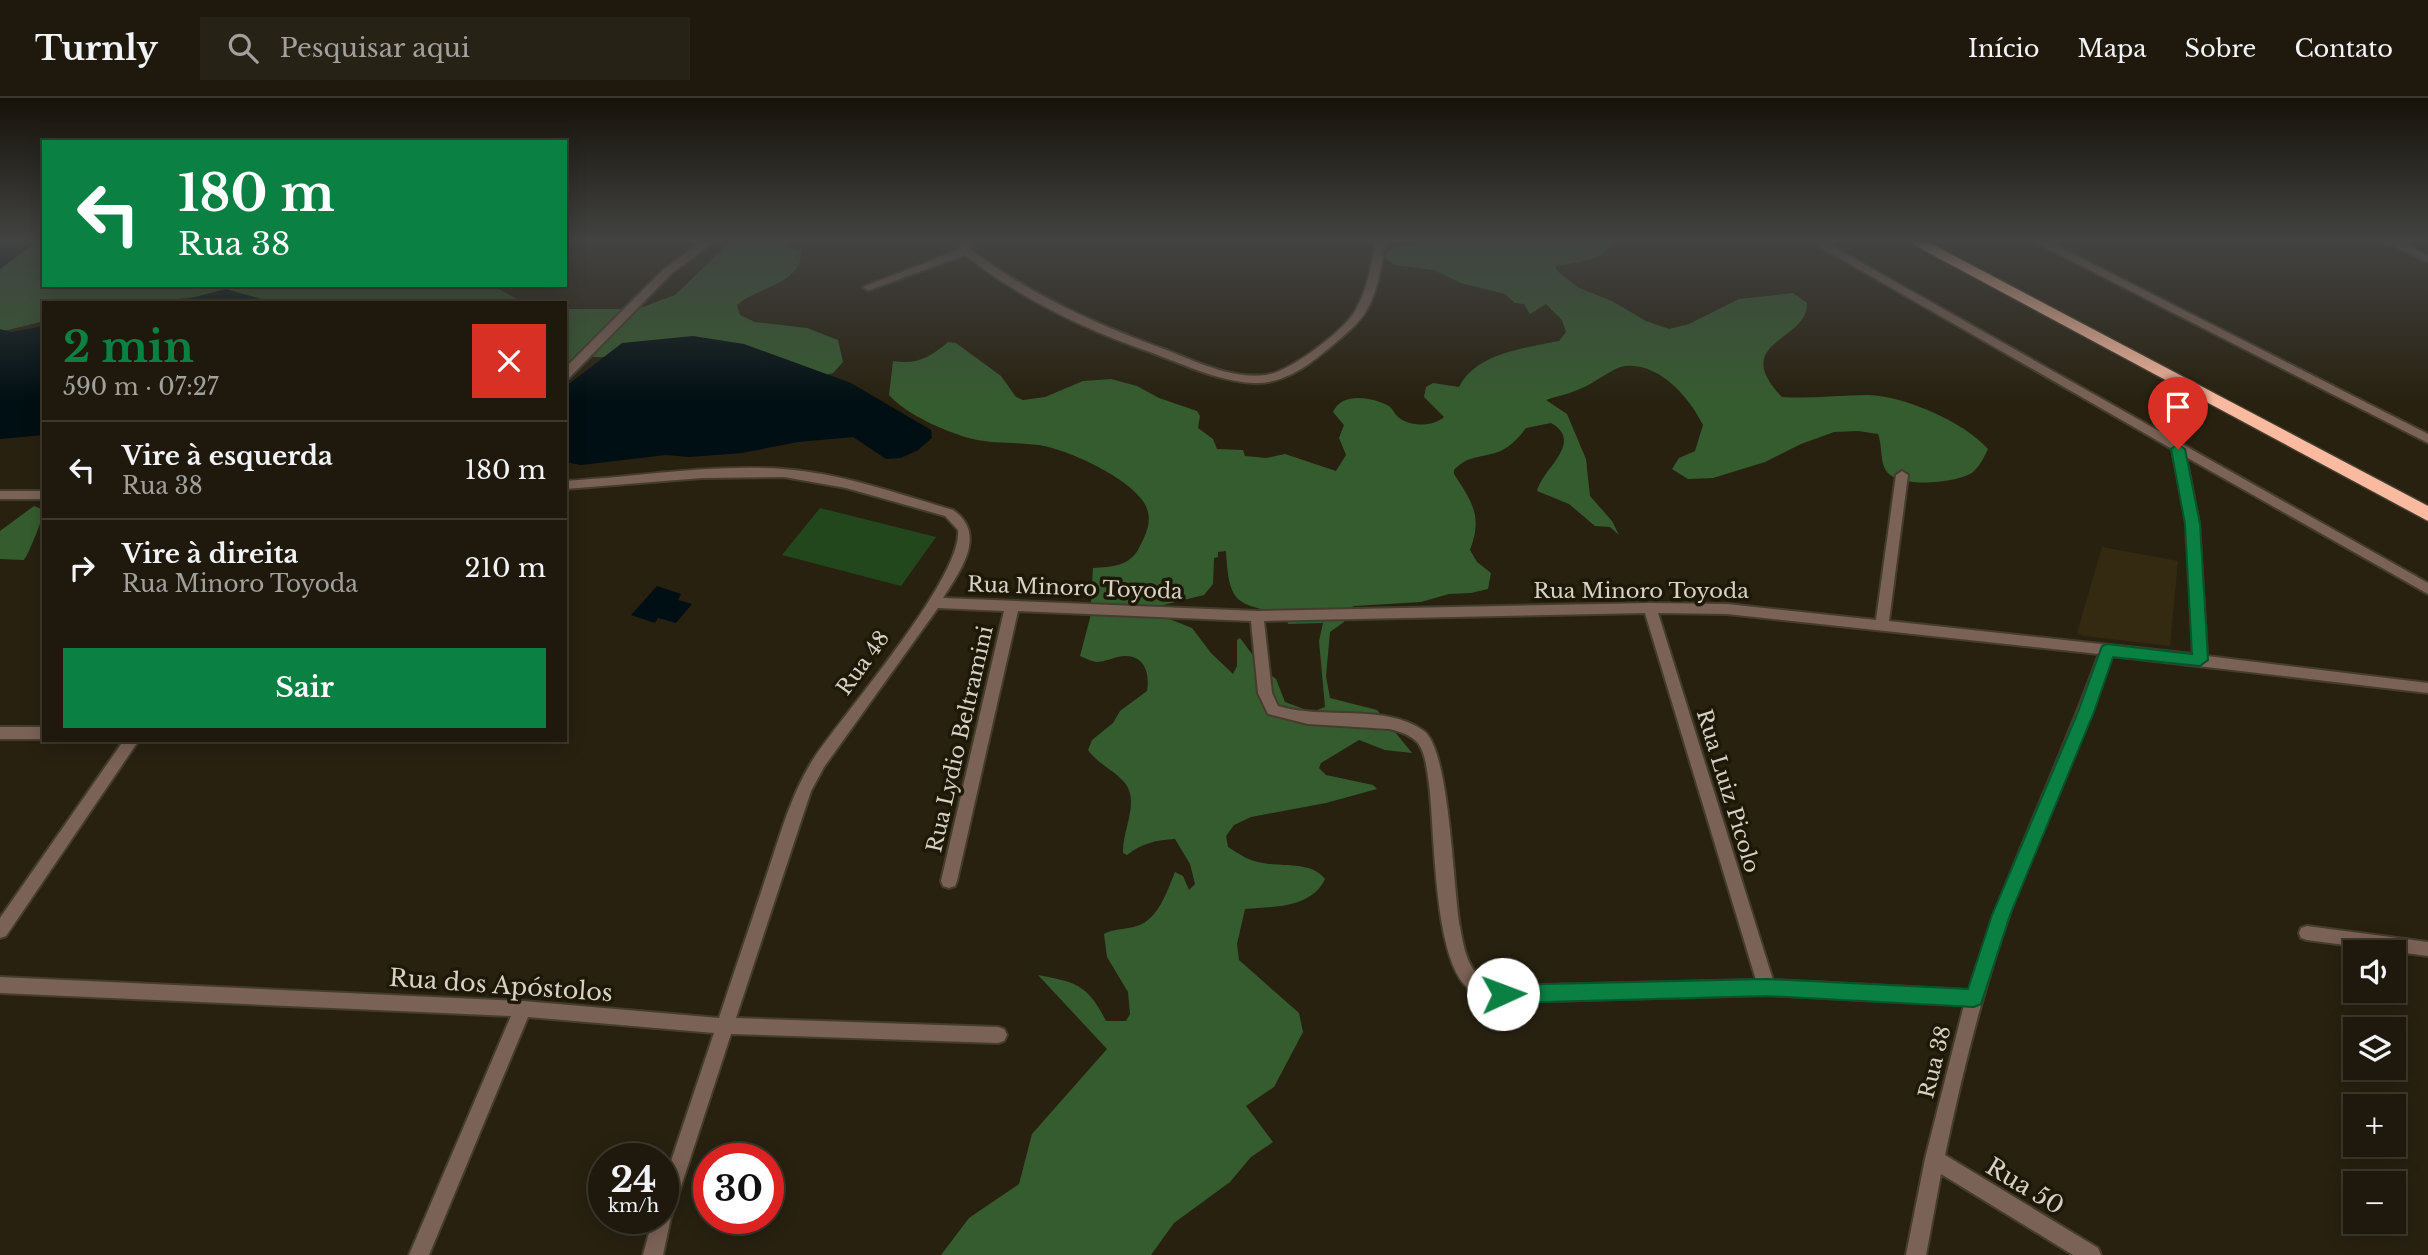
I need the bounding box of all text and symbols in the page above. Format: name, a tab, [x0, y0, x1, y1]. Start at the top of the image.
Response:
search box	[200, 17, 690, 80]
text: Turnly	[35, 28, 158, 69]
icon: search	[224, 29, 262, 67]
text: Pesquisar aqui	[280, 32, 470, 64]
text: Início	[1968, 34, 2040, 63]
text: Mapa	[2078, 34, 2147, 63]
text: Sobre	[2185, 34, 2256, 63]
text: Contato	[2294, 34, 2393, 63]
text: 180 m	[178, 163, 335, 224]
icon: left	[63, 168, 154, 259]
text: Rua 38	[178, 224, 290, 264]
text: 2 min	[63, 321, 194, 373]
button: close	[472, 324, 546, 398]
text: 590 m · 07:27	[63, 373, 219, 401]
pin	[2148, 377, 2208, 449]
icon: arrive	[2159, 388, 2197, 426]
text: Vire à esquerda	[122, 440, 333, 472]
icon: left	[63, 451, 101, 489]
text: 180 m	[465, 454, 546, 486]
text: Rua 38	[122, 472, 203, 500]
text: Vire à direita	[122, 538, 298, 570]
icon: right	[63, 549, 101, 587]
text: 210 m	[464, 552, 546, 584]
text: Rua Minoro Toyoda	[122, 570, 358, 598]
street label: Rua Minoro Toyoda	[967, 571, 1184, 605]
street label: Rua Minoro Toyoda	[1533, 578, 1749, 604]
street label: Rua Lydio Beltramini	[921, 623, 999, 855]
street label: Rua 48	[831, 626, 895, 700]
button: Sair	[63, 648, 546, 728]
street label: Rua Luiz Picolo	[1691, 706, 1765, 876]
map controls	[2343, 940, 2406, 1234]
button: sound	[2343, 940, 2406, 1003]
position arrow	[1466, 957, 1540, 1031]
street label: Rua dos Apóstolos	[388, 963, 614, 1007]
button: layers	[2343, 1017, 2406, 1080]
street label: Rua 38	[1913, 1023, 1957, 1101]
button: +	[2343, 1094, 2406, 1157]
speed limit sign: 30	[693, 1143, 784, 1234]
street label: Rua 50	[1981, 1152, 2069, 1220]
text: 24	[610, 1158, 657, 1201]
button: −	[2343, 1171, 2406, 1234]
text: km/h	[608, 1195, 659, 1217]

